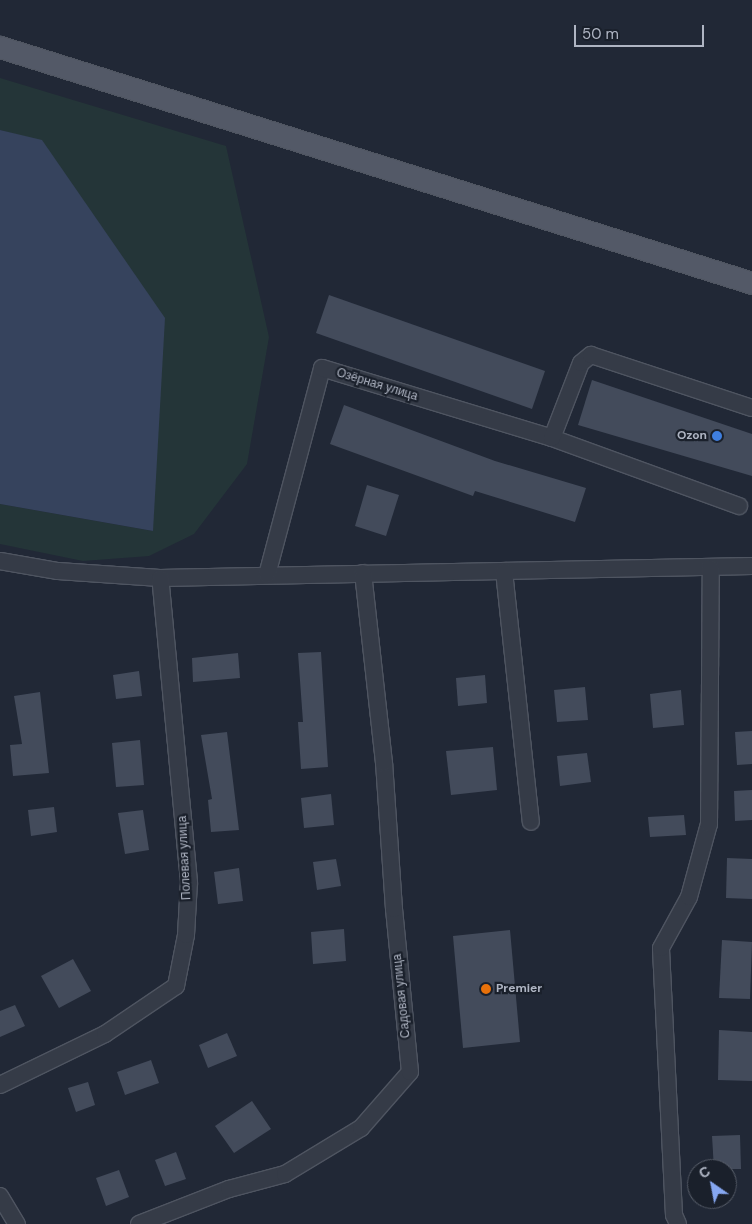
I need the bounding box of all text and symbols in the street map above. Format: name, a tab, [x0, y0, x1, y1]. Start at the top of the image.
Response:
scale bar	[577, 15, 707, 47]
text: 50 m	[582, 24, 619, 44]
street label: Озёрная улица	[335, 366, 419, 404]
place label: Ozon	[677, 429, 707, 443]
marker: Ozon	[711, 430, 723, 442]
street label: Полевая улица	[176, 816, 194, 900]
street label: Садовая улица	[390, 953, 414, 1039]
place label: Premier	[496, 982, 542, 996]
marker: Premier	[480, 983, 492, 995]
north arrow	[687, 1159, 737, 1209]
text: С	[695, 1162, 714, 1183]

